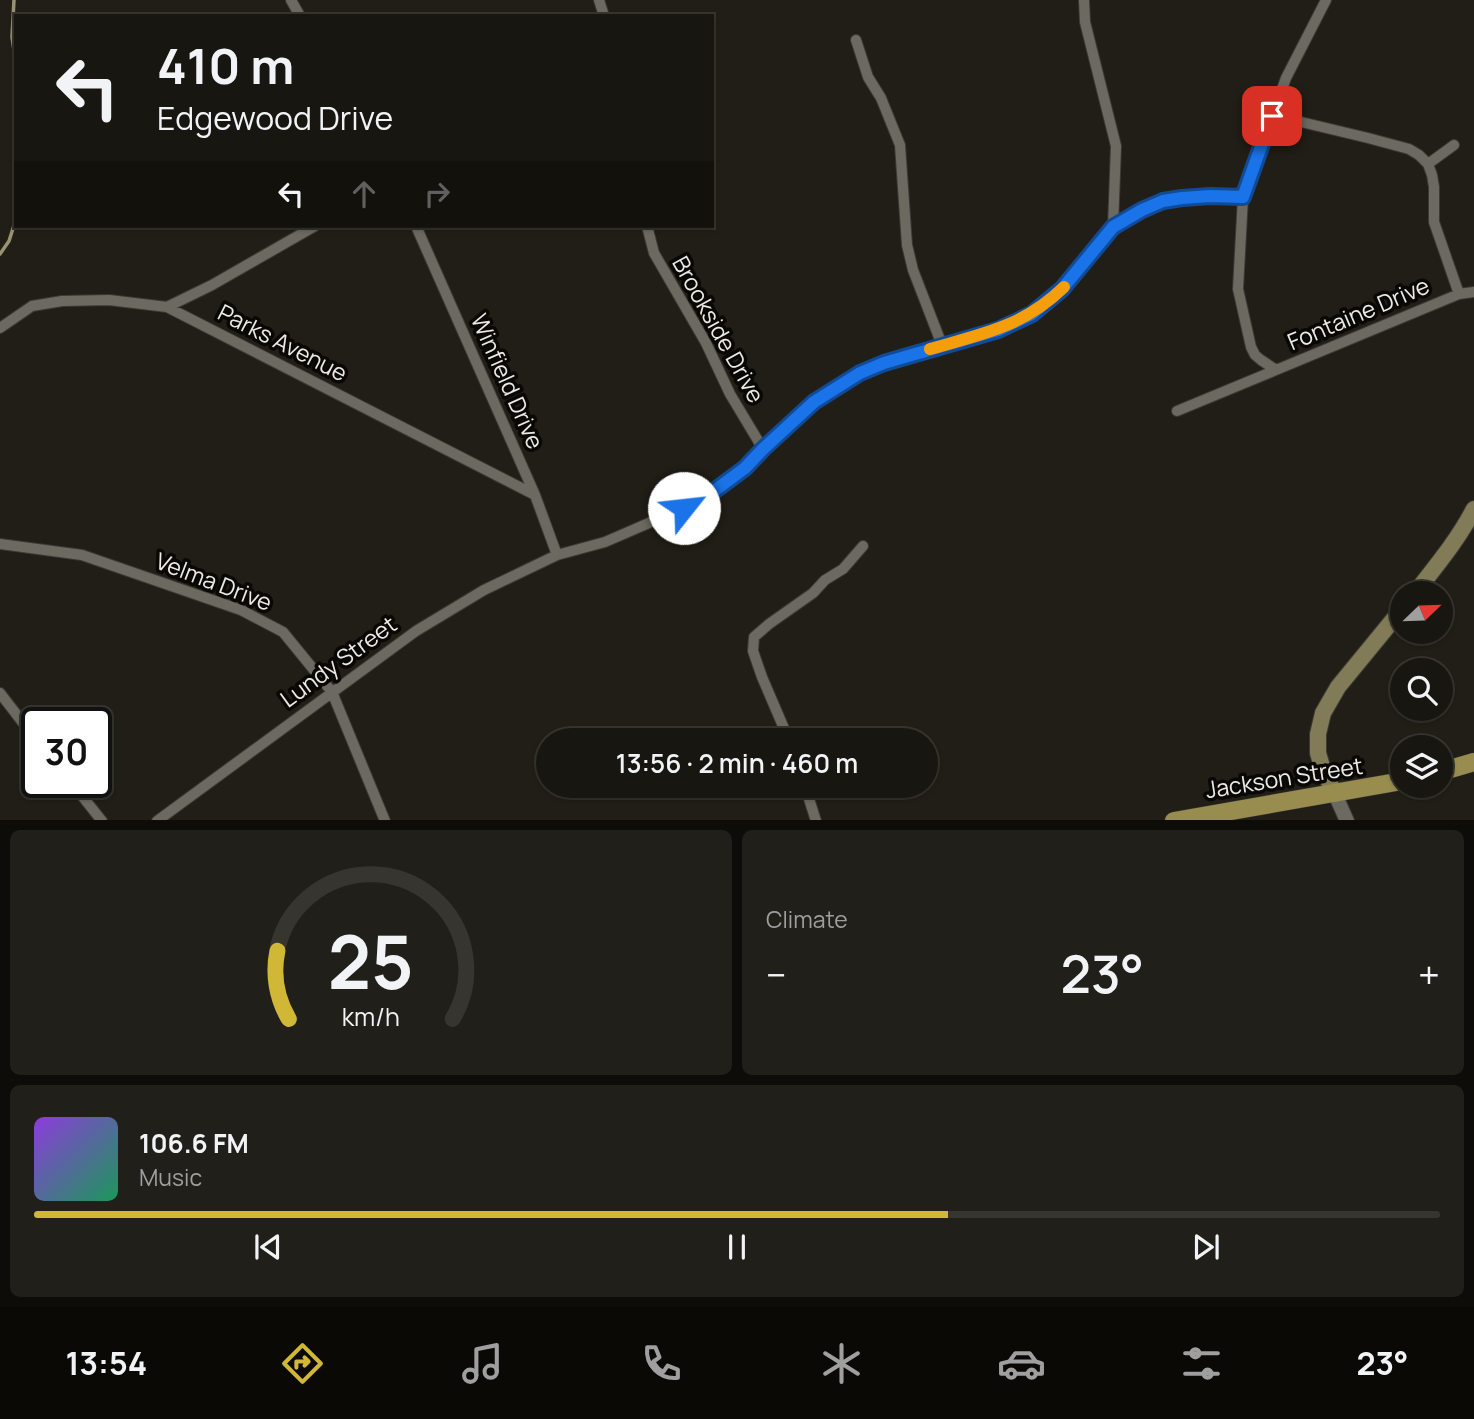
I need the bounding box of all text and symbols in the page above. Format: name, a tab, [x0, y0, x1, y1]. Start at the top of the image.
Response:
text: 410 m	[157, 32, 294, 99]
icon: left	[42, 42, 133, 133]
pin	[1242, 86, 1302, 146]
text: Edgewood Drive	[157, 96, 393, 140]
icon: arrive	[1253, 97, 1291, 135]
icon: left	[272, 175, 310, 213]
icon: ahead	[345, 175, 383, 213]
icon: right	[418, 175, 456, 213]
street label: Brookside Drive	[665, 250, 773, 408]
street label: Fontaine Drive	[1282, 269, 1434, 357]
street label: Parks Avenue	[213, 296, 353, 388]
street label: Winfield Drive	[464, 308, 552, 454]
position arrow	[647, 471, 721, 545]
street label: Velma Drive	[151, 544, 277, 618]
north arrow	[1390, 581, 1452, 644]
map controls	[1390, 581, 1453, 798]
street label: Lundy Street	[273, 608, 403, 714]
button: search	[1390, 658, 1453, 721]
speed limit sign: 30	[21, 707, 112, 798]
button: layers	[1390, 735, 1453, 798]
text: 13:56 · 2 min · 460 m	[616, 745, 858, 781]
street label: Jackson Street	[1203, 749, 1365, 805]
text: Climate	[766, 903, 848, 935]
text: 25	[328, 911, 414, 1011]
text: 23°	[1060, 938, 1144, 1009]
text: −	[766, 948, 787, 1000]
text: +	[1418, 948, 1440, 1000]
text: km/h	[342, 998, 400, 1033]
text: 106.6 FM	[139, 1125, 249, 1161]
text: Music	[139, 1161, 202, 1193]
icon: previous	[249, 1228, 287, 1266]
icon: pause	[718, 1228, 756, 1266]
icon: next	[1187, 1228, 1225, 1266]
icon: directions	[278, 1339, 327, 1388]
icon: music	[458, 1339, 507, 1388]
icon: phone	[637, 1339, 686, 1388]
icon: climate	[817, 1339, 866, 1388]
icon: car	[997, 1339, 1046, 1388]
icon: filters	[1177, 1339, 1226, 1388]
text: 13:54	[65, 1341, 147, 1385]
text: 23°	[1356, 1341, 1409, 1385]

